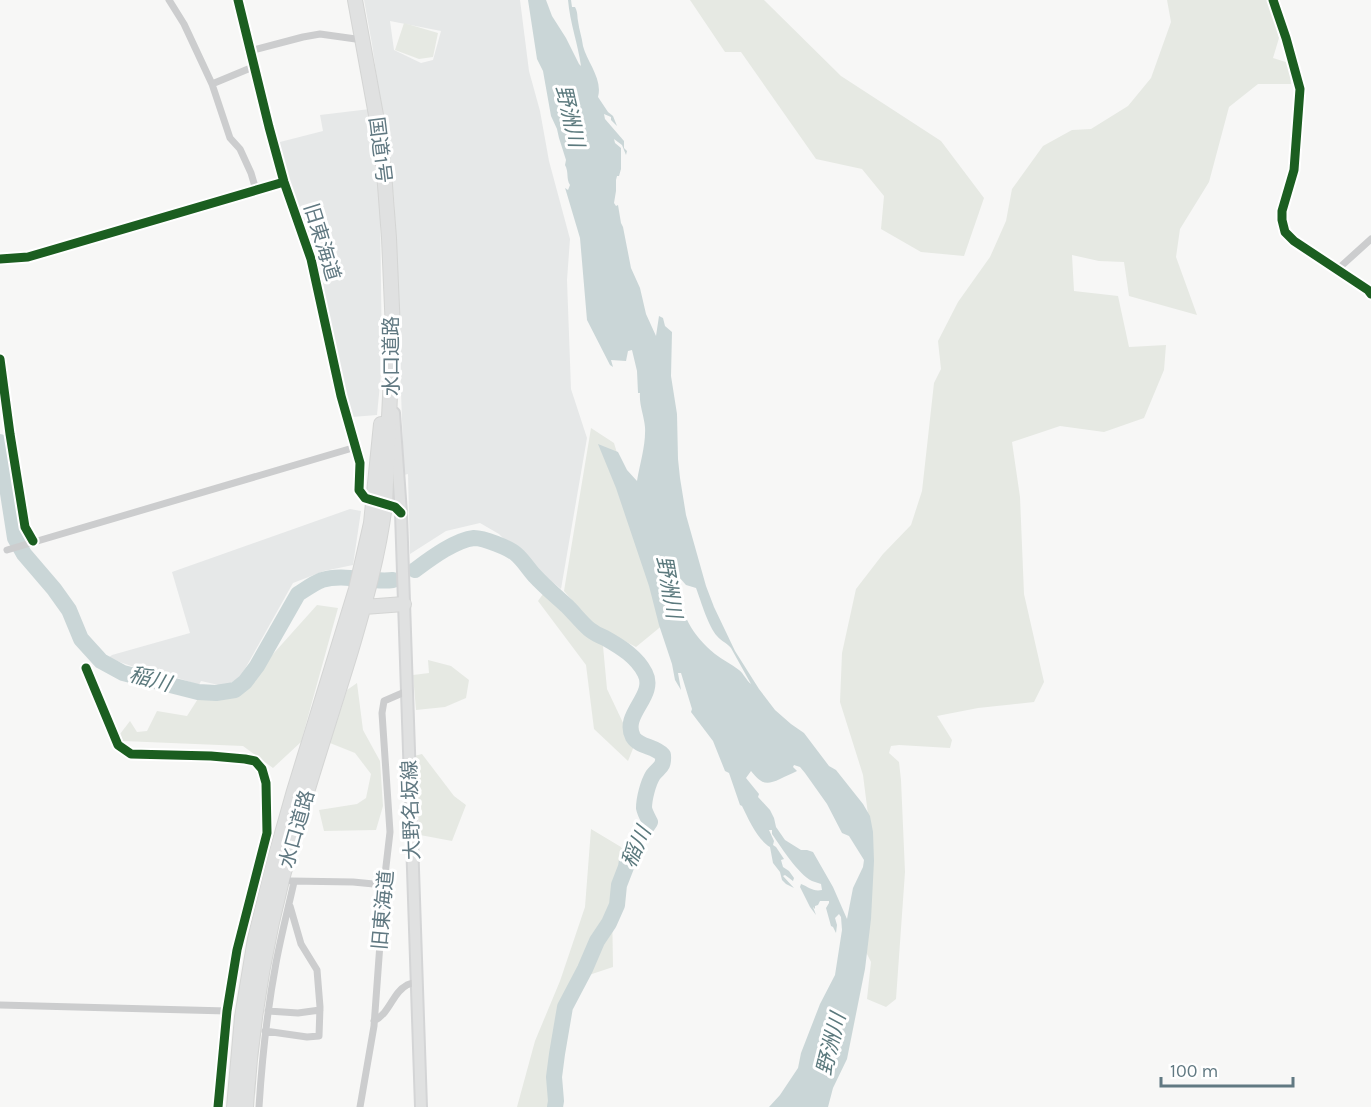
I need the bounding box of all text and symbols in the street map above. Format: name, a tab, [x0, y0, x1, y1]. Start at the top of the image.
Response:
water label: 野洲川	[551, 83, 589, 151]
street label: 国道1号	[365, 116, 395, 184]
street label: 旧東海道	[299, 200, 345, 284]
street label: 水口道路	[380, 316, 403, 396]
water label: 野洲川	[652, 554, 687, 622]
water label: 稲川	[127, 662, 175, 697]
street label: 大野名坂線	[398, 760, 424, 860]
street label: 水口道路	[275, 787, 319, 871]
water label: 稲川	[616, 821, 656, 871]
street label: 旧東海道	[368, 869, 398, 951]
water label: 野洲川	[812, 1009, 851, 1077]
scale bar	[1161, 1050, 1293, 1088]
text: 100 m	[1170, 1060, 1218, 1082]

